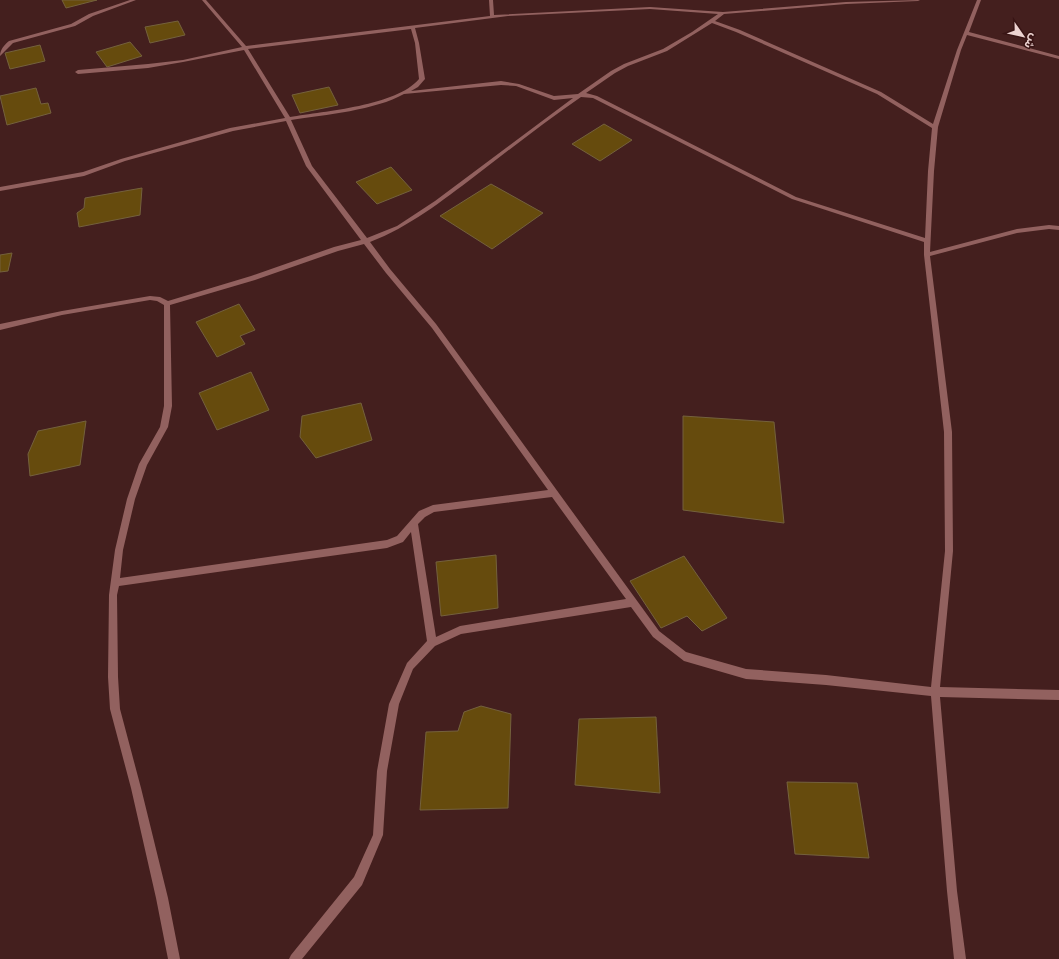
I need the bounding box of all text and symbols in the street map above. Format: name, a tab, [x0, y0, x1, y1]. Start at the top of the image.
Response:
north arrow	[1003, 16, 1043, 56]
text: ش	[1021, 31, 1040, 51]

